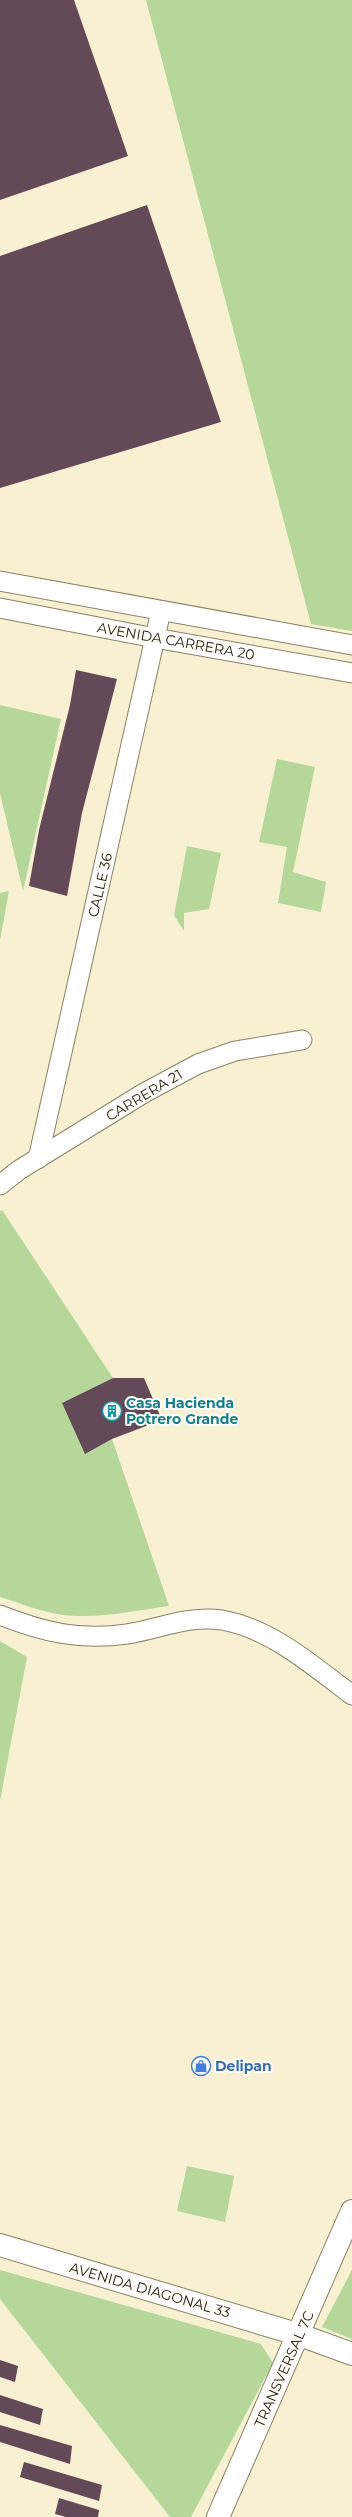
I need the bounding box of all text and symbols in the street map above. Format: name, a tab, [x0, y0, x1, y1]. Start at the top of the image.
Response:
street label: AVENIDA CARRERA 20	[96, 618, 256, 664]
street label: CALLE 36	[84, 851, 116, 919]
street label: CARRERA 21	[102, 1065, 186, 1125]
place label: Casa Hacienda Potrero Grande	[126, 1394, 238, 1428]
building icon: Casa Hacienda Potrero Grande	[101, 1400, 123, 1422]
shop icon: Delipan	[190, 2055, 212, 2077]
place label: Delipan	[215, 2057, 272, 2075]
street label: AVENIDA DIAGONAL 33	[67, 2258, 233, 2322]
street label: TRANSVERSAL 7C	[250, 2308, 318, 2430]

